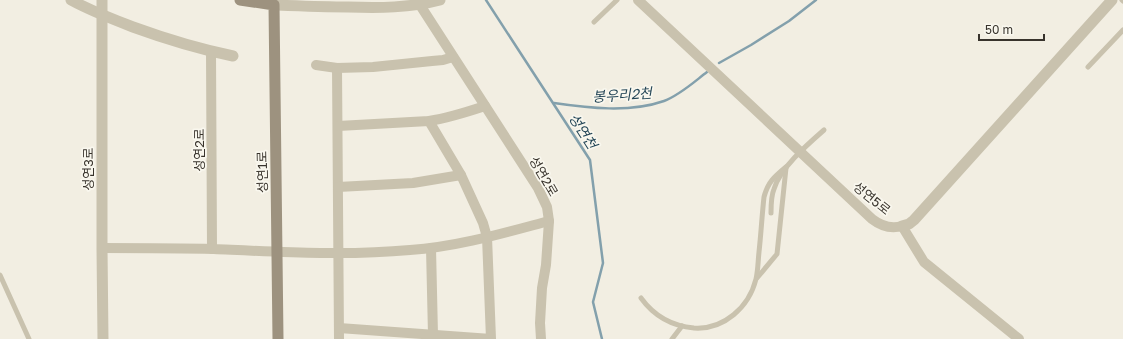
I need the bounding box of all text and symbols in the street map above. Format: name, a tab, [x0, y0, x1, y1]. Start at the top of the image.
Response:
scale bar	[979, 16, 1044, 42]
text: 50 m	[985, 22, 1013, 37]
water label: 봉우리2천	[592, 84, 653, 105]
water label: 성연천	[566, 110, 602, 152]
street label: 성연2로	[191, 128, 207, 172]
street label: 성연3로	[80, 147, 96, 191]
street label: 성연1로	[254, 151, 270, 193]
street label: 성연2로	[526, 153, 562, 199]
street label: 성연5로	[850, 178, 894, 218]

